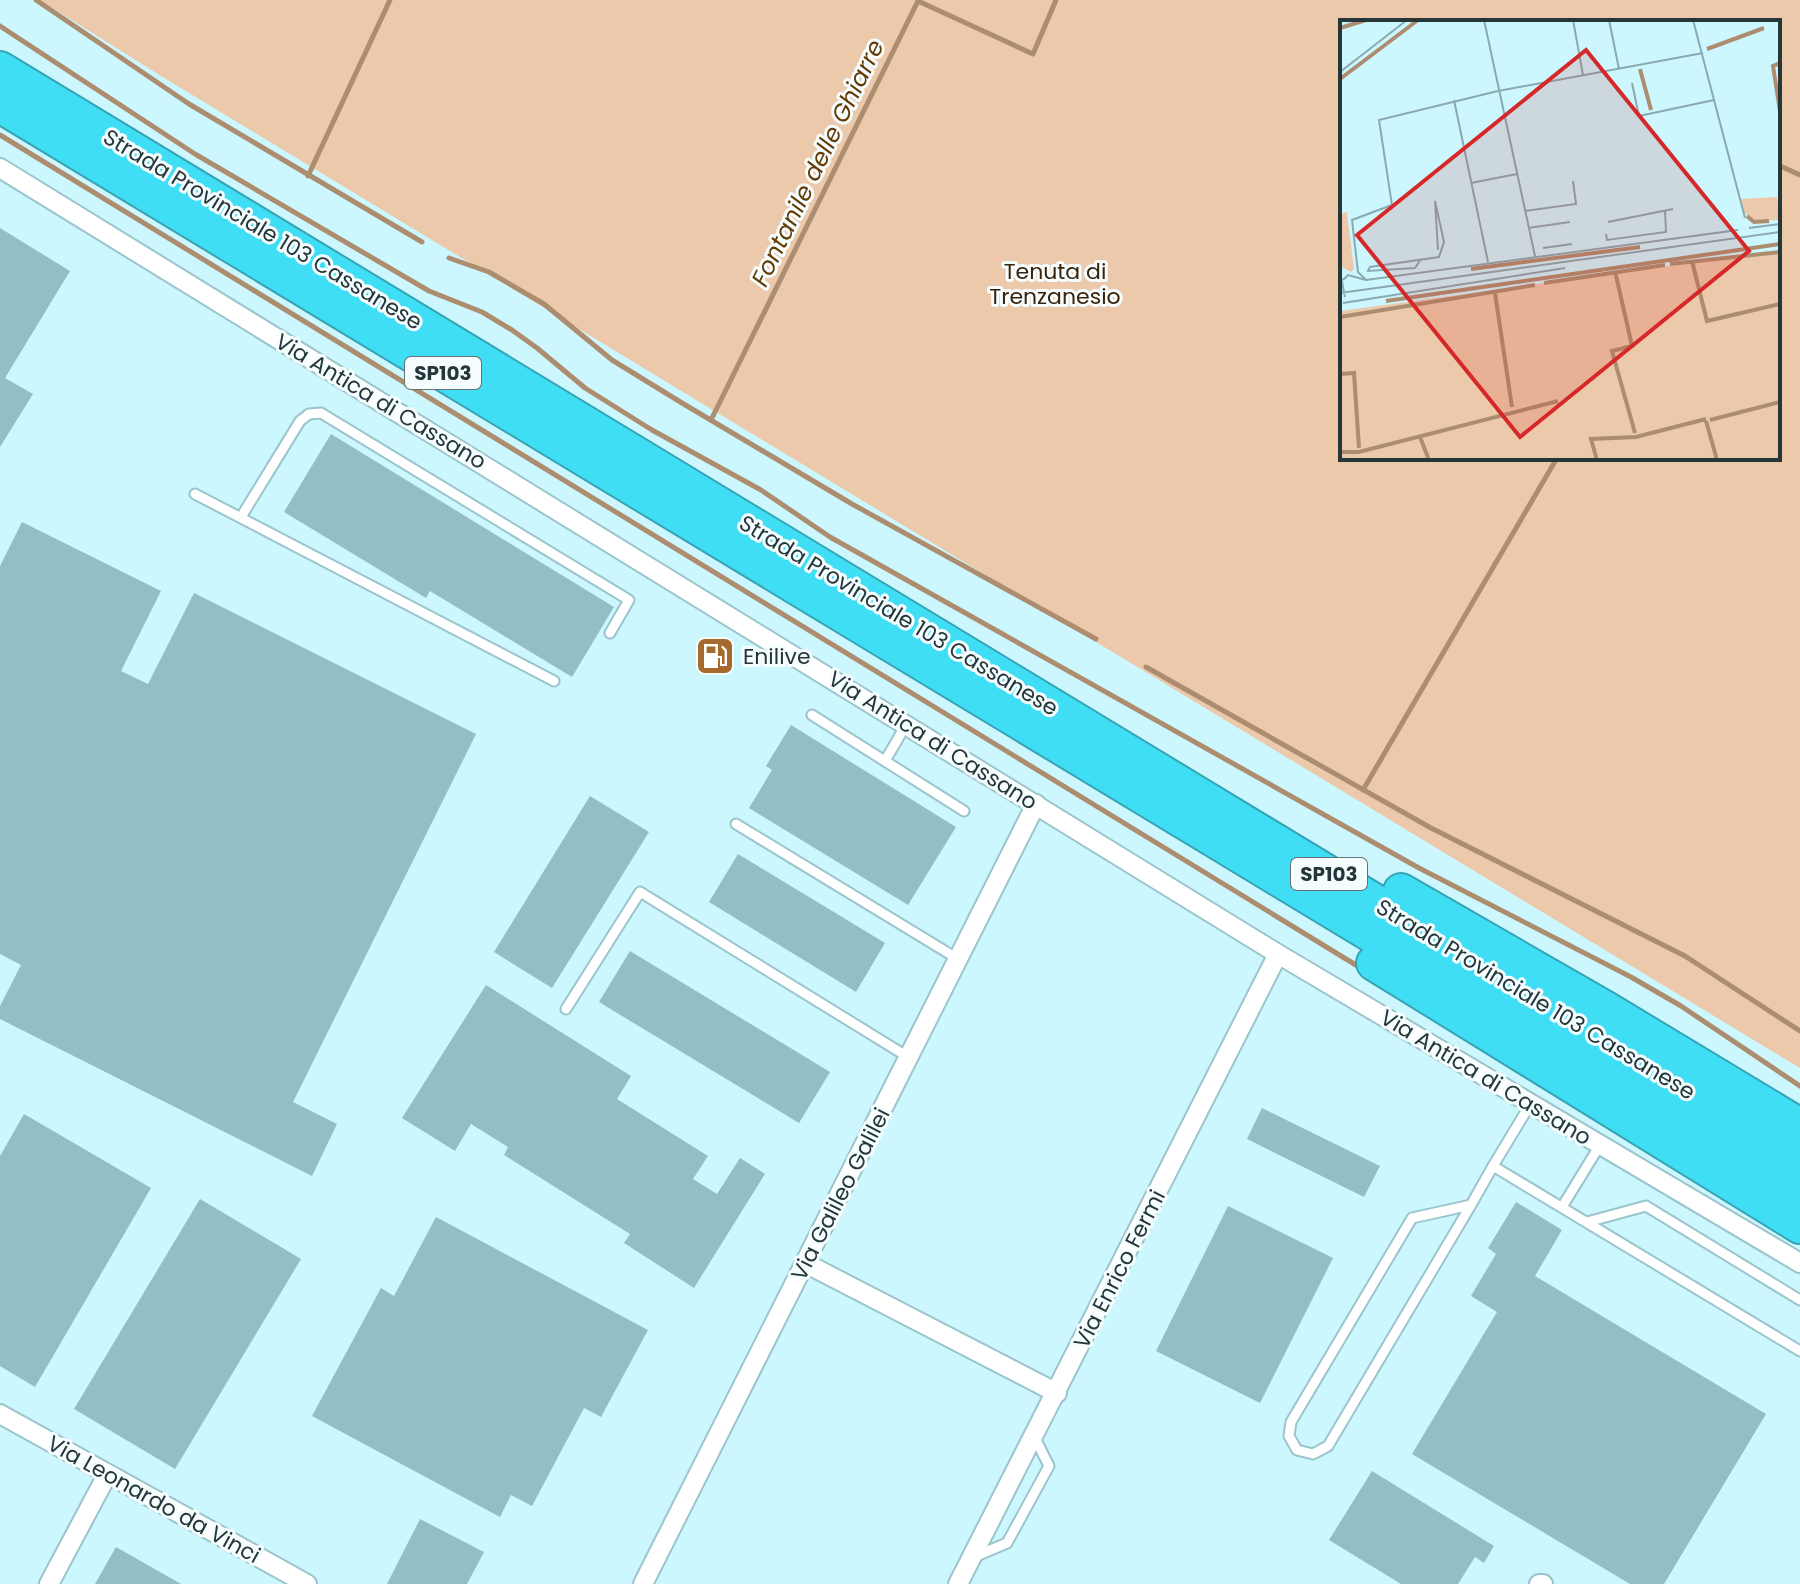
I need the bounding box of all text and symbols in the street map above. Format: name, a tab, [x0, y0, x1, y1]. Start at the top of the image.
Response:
inset map	[1340, 20, 1780, 460]
water label: Fontanile delle Ghiarre	[743, 34, 892, 292]
street label: Strada Provinciale 103 Cassanese	[97, 122, 428, 337]
park label: Tenuta di Trenzanesio	[989, 256, 1121, 312]
street label: Via Antica di Cassano	[269, 326, 492, 477]
road number: SP103	[405, 357, 481, 389]
street label: Strada Provinciale 103 Cassanese	[733, 508, 1064, 723]
fuel station icon: Enilive	[694, 635, 736, 677]
place label: Enilive	[743, 641, 811, 672]
street label: Via Antica di Cassano	[822, 663, 1043, 818]
road number: SP103	[1291, 858, 1367, 890]
street label: Strada Provinciale 103 Cassanese	[1370, 892, 1701, 1107]
street label: Via Antica di Cassano	[1374, 1002, 1597, 1153]
street label: Via Galileo Galilei	[783, 1102, 897, 1286]
street label: Via Enrico Fermi	[1066, 1185, 1173, 1354]
street label: Via Leonardo da Vinci	[42, 1428, 266, 1571]

